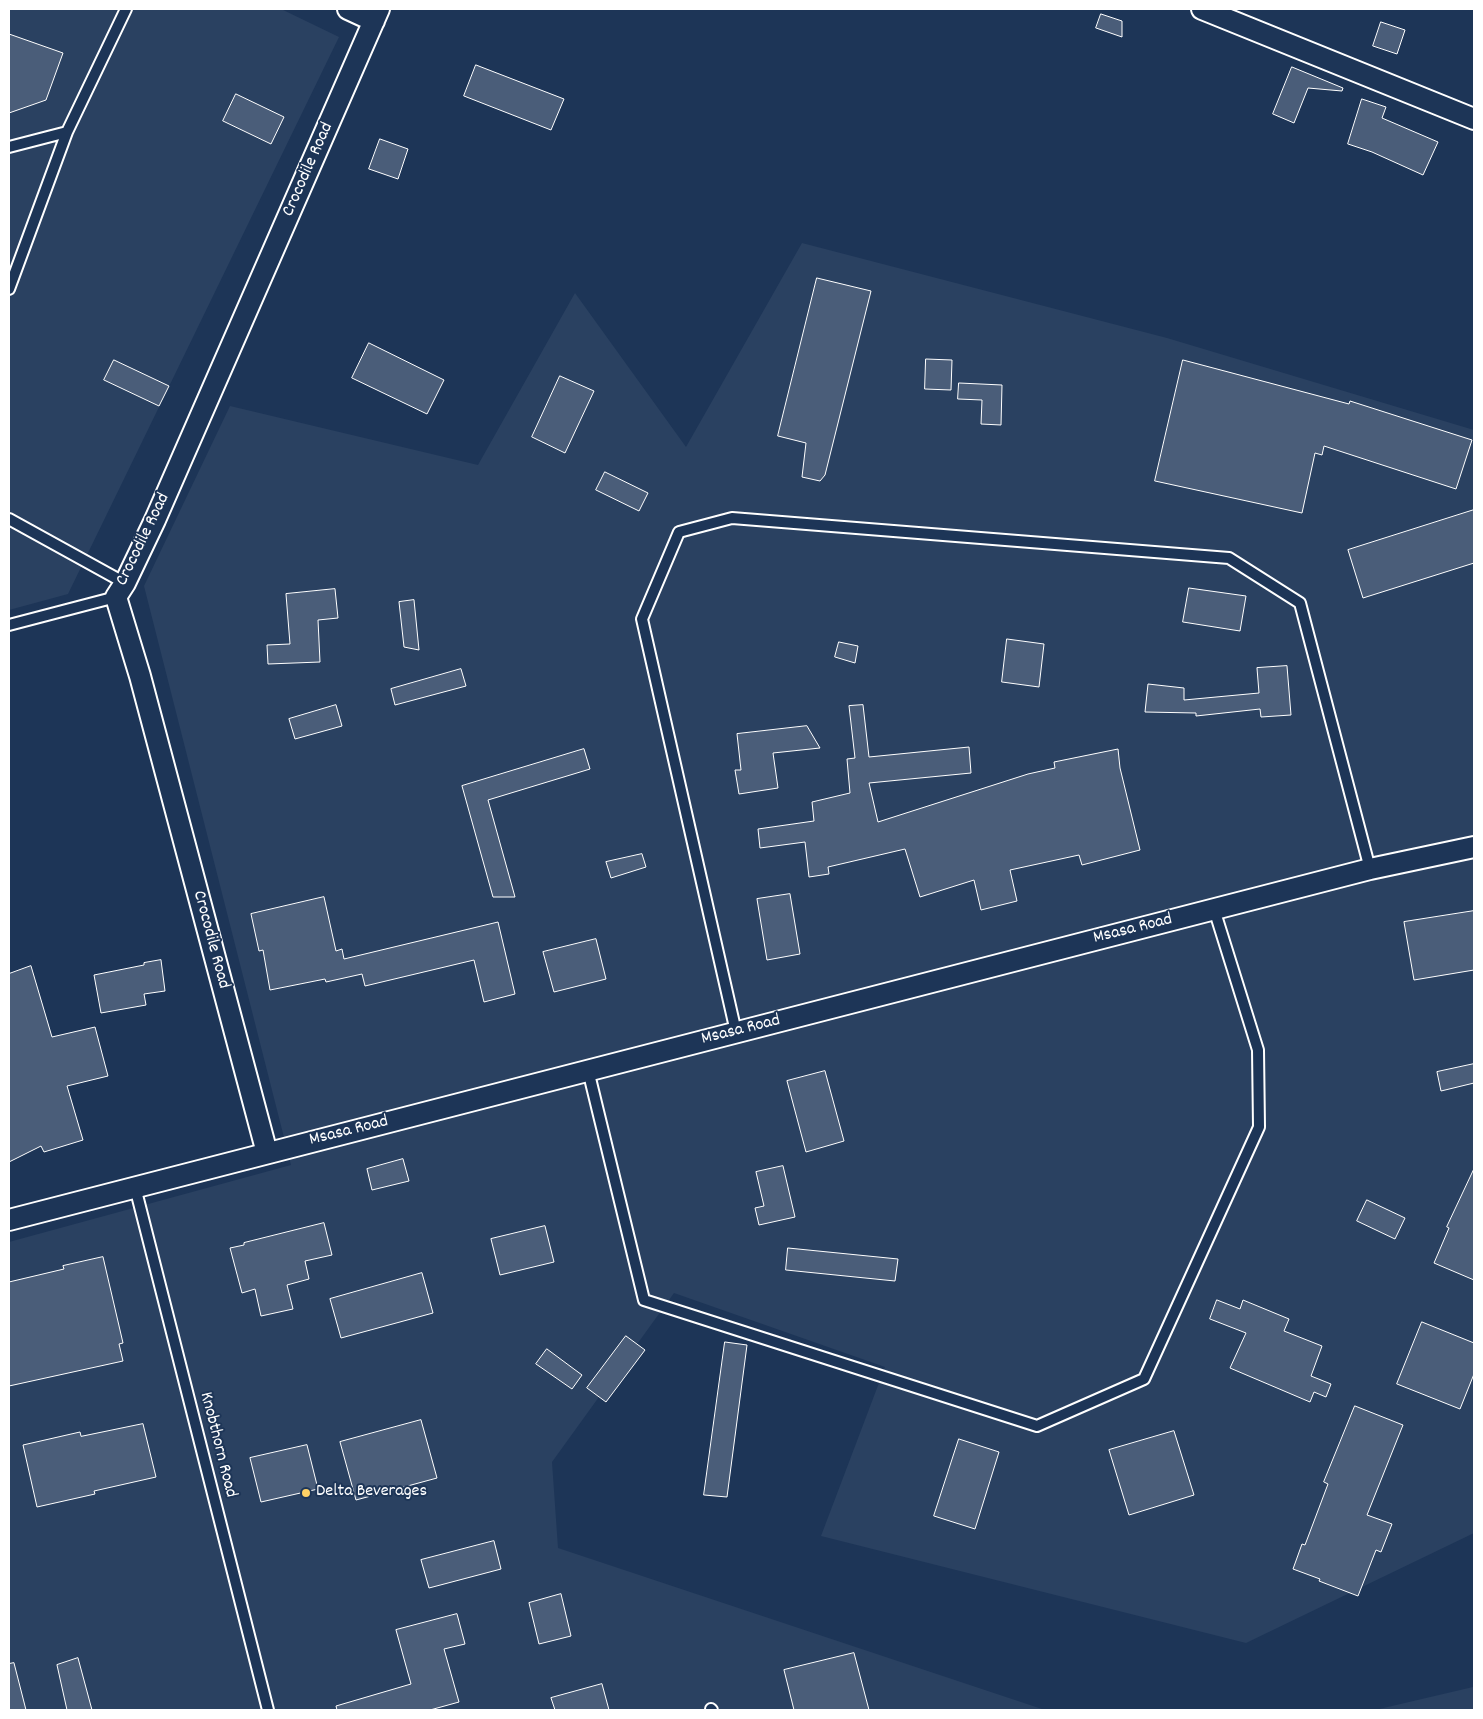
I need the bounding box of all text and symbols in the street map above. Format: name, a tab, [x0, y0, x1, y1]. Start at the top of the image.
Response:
street label: Crocodile Road	[279, 120, 339, 220]
street label: Crocodile Road	[112, 490, 176, 590]
street label: Crocodile Road	[187, 889, 233, 991]
street label: Msasa Road	[1091, 910, 1175, 950]
street label: Msasa Road	[699, 1011, 783, 1051]
street label: Msasa Road	[307, 1112, 391, 1152]
street label: Knobthorn Road	[193, 1390, 241, 1500]
place label: Delta Beverages	[316, 1482, 427, 1504]
marker: Delta Beverages	[300, 1487, 312, 1499]

